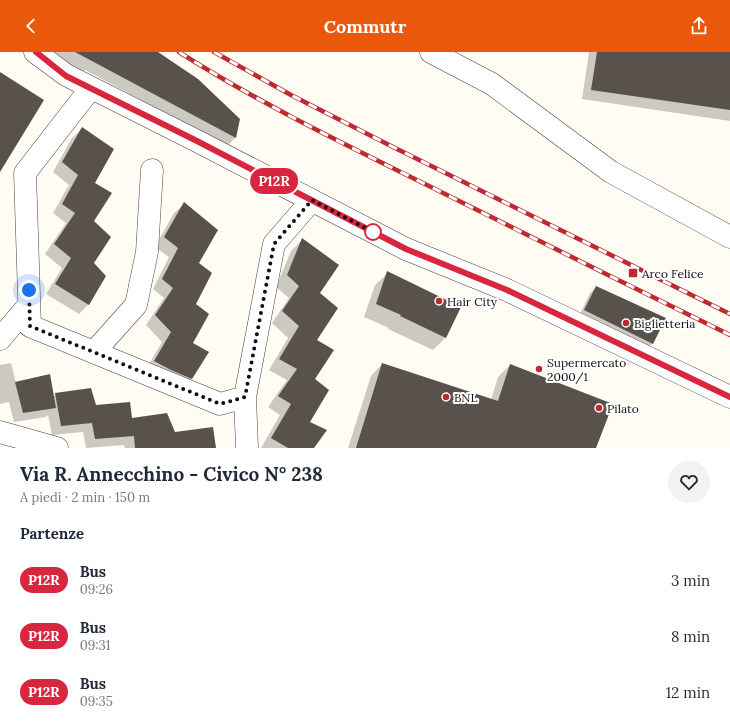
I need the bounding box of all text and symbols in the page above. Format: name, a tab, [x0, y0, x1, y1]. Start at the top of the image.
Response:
icon: back	[20, 15, 42, 37]
text: Commutr	[324, 15, 406, 38]
icon: share	[688, 15, 710, 37]
line badge: P12R	[246, 168, 302, 194]
text: P12R	[258, 172, 290, 190]
unlabelled marker	[364, 223, 382, 241]
place label: Arco Felice	[641, 266, 704, 281]
marker: Arco Felice	[627, 267, 639, 279]
your location	[19, 280, 39, 300]
place label: Hair City	[447, 294, 498, 309]
marker: Hair City	[434, 296, 444, 306]
place label: Biglietteria	[634, 316, 695, 331]
marker: Biglietteria	[621, 318, 631, 328]
place label: Supermercato 2000/1	[547, 355, 626, 385]
marker: Supermercato 2000/1	[534, 364, 544, 374]
place label: BNL	[454, 390, 478, 405]
marker: BNL	[441, 392, 451, 402]
place label: Pilato	[607, 401, 639, 416]
marker: Pilato	[594, 403, 604, 413]
button: heart	[668, 461, 710, 503]
text: Via R. Annecchino - Civico N° 238	[20, 462, 323, 486]
text: A piedi · 2 min · 150 m	[20, 489, 150, 506]
text: Partenze	[20, 524, 84, 543]
text: Bus	[80, 562, 106, 581]
text: P12R	[28, 571, 60, 589]
text: 3 min	[671, 571, 710, 590]
text: 09:26	[80, 581, 113, 598]
text: Bus	[80, 618, 106, 637]
text: P12R	[28, 627, 60, 645]
text: 8 min	[671, 627, 710, 646]
text: 09:31	[80, 637, 111, 654]
text: Bus	[80, 674, 106, 693]
text: P12R	[28, 683, 60, 701]
text: 12 min	[666, 683, 710, 702]
text: 09:35	[80, 693, 113, 710]

